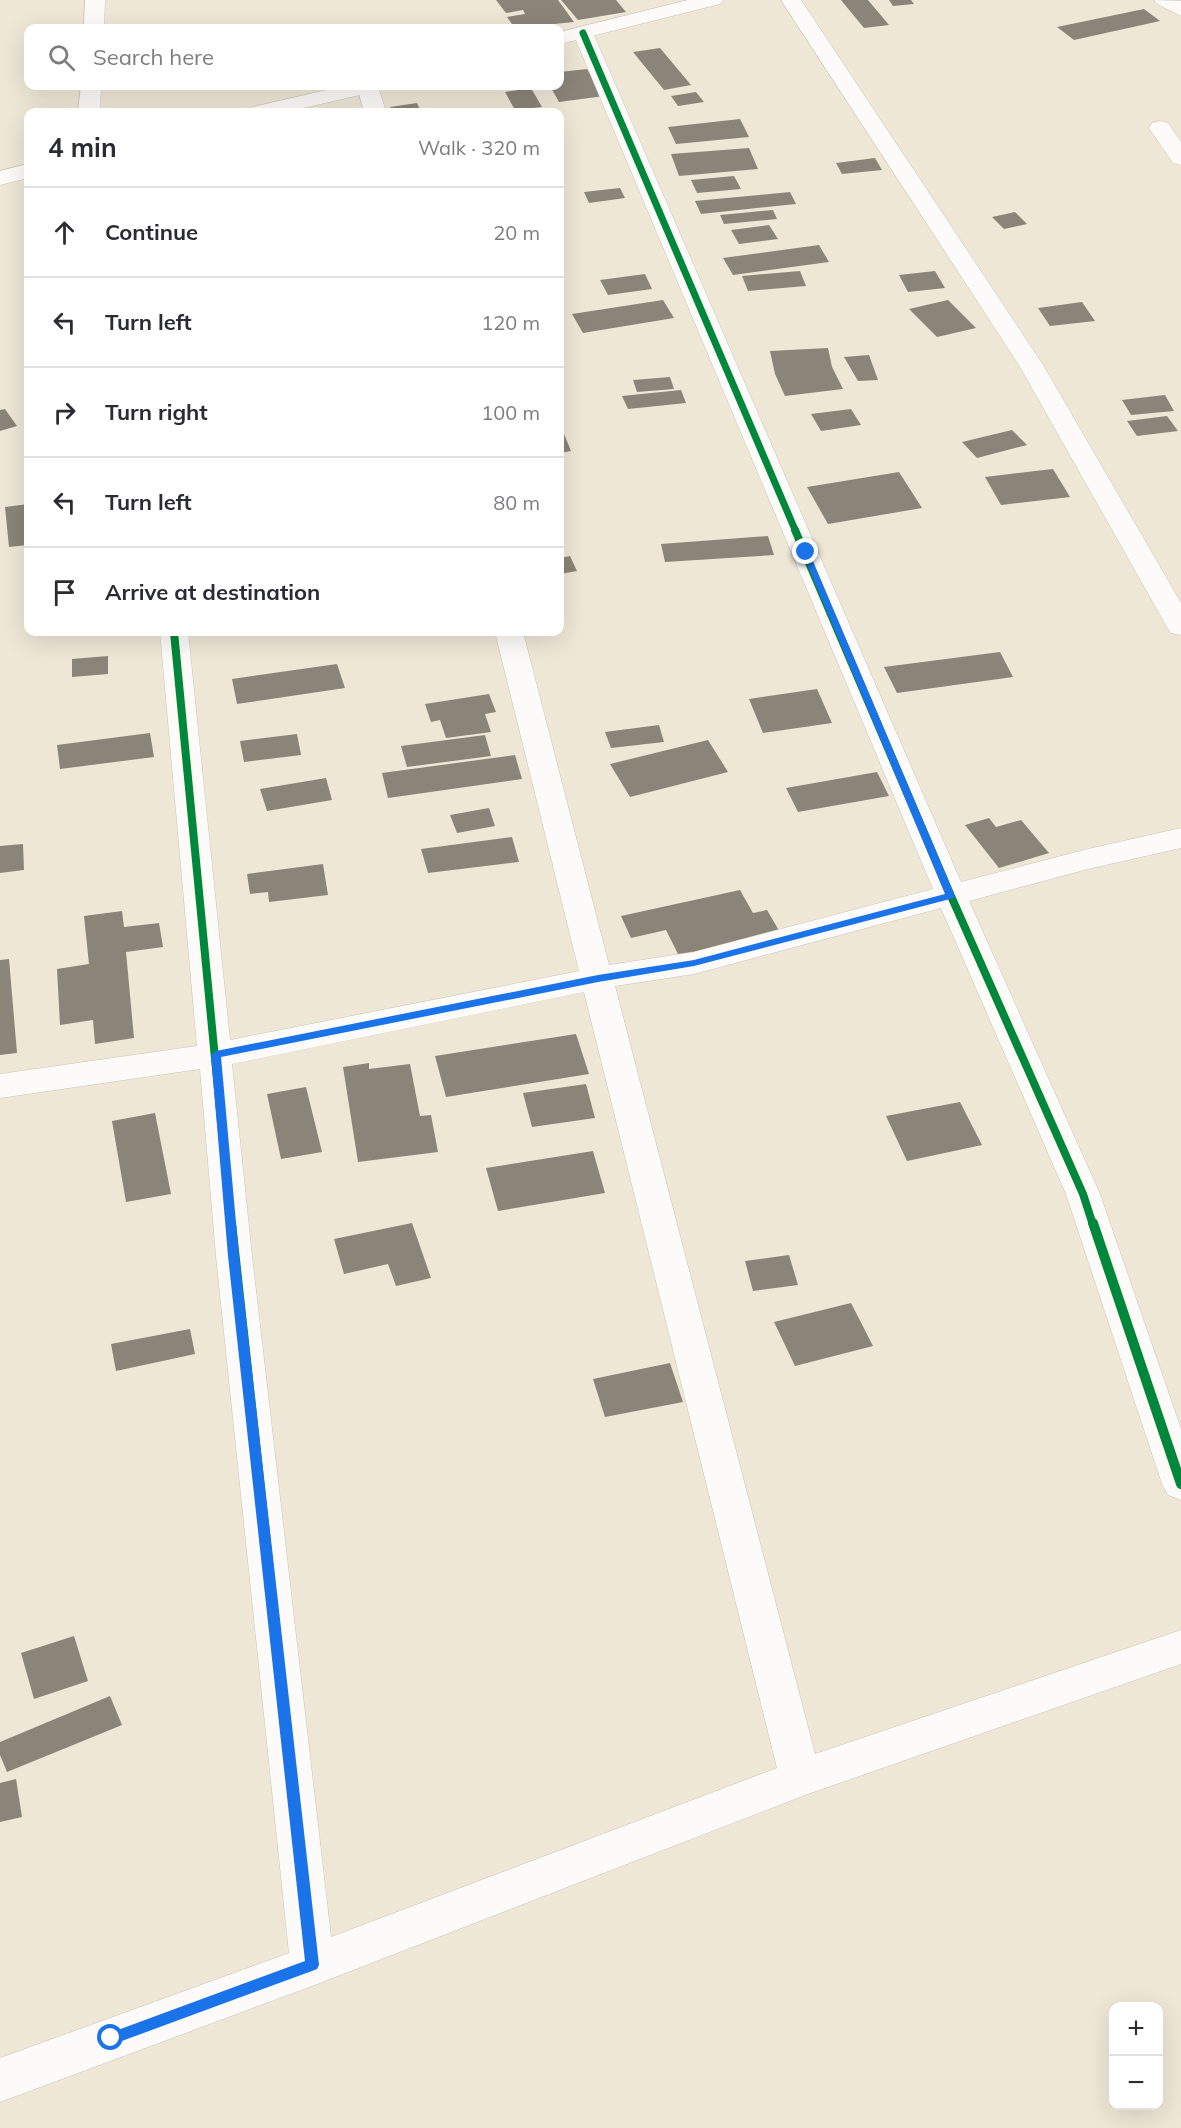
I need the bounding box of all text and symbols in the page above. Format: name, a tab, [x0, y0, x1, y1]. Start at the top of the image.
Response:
search box	[24, 24, 564, 90]
icon: search	[45, 41, 78, 74]
text: Search here	[93, 43, 214, 71]
text: 4 min	[48, 131, 117, 164]
text: Walk · 320 m	[418, 135, 540, 160]
icon: ahead	[48, 216, 81, 249]
text: Continue	[105, 218, 198, 246]
text: 20 m	[493, 220, 540, 245]
icon: left	[48, 306, 81, 339]
text: Turn left	[105, 308, 192, 336]
text: 120 m	[481, 310, 540, 335]
icon: right	[48, 396, 81, 429]
text: Turn right	[105, 398, 208, 426]
text: 100 m	[481, 400, 540, 425]
icon: left	[48, 486, 81, 519]
text: Turn left	[105, 488, 192, 516]
text: 80 m	[493, 490, 540, 515]
route end	[792, 538, 818, 564]
icon: arrive	[48, 576, 81, 609]
text: Arrive at destination	[105, 578, 320, 606]
map controls	[1109, 2002, 1163, 2110]
button: +	[1109, 2002, 1163, 2056]
route start	[97, 2024, 123, 2050]
button: −	[1109, 2056, 1163, 2110]

